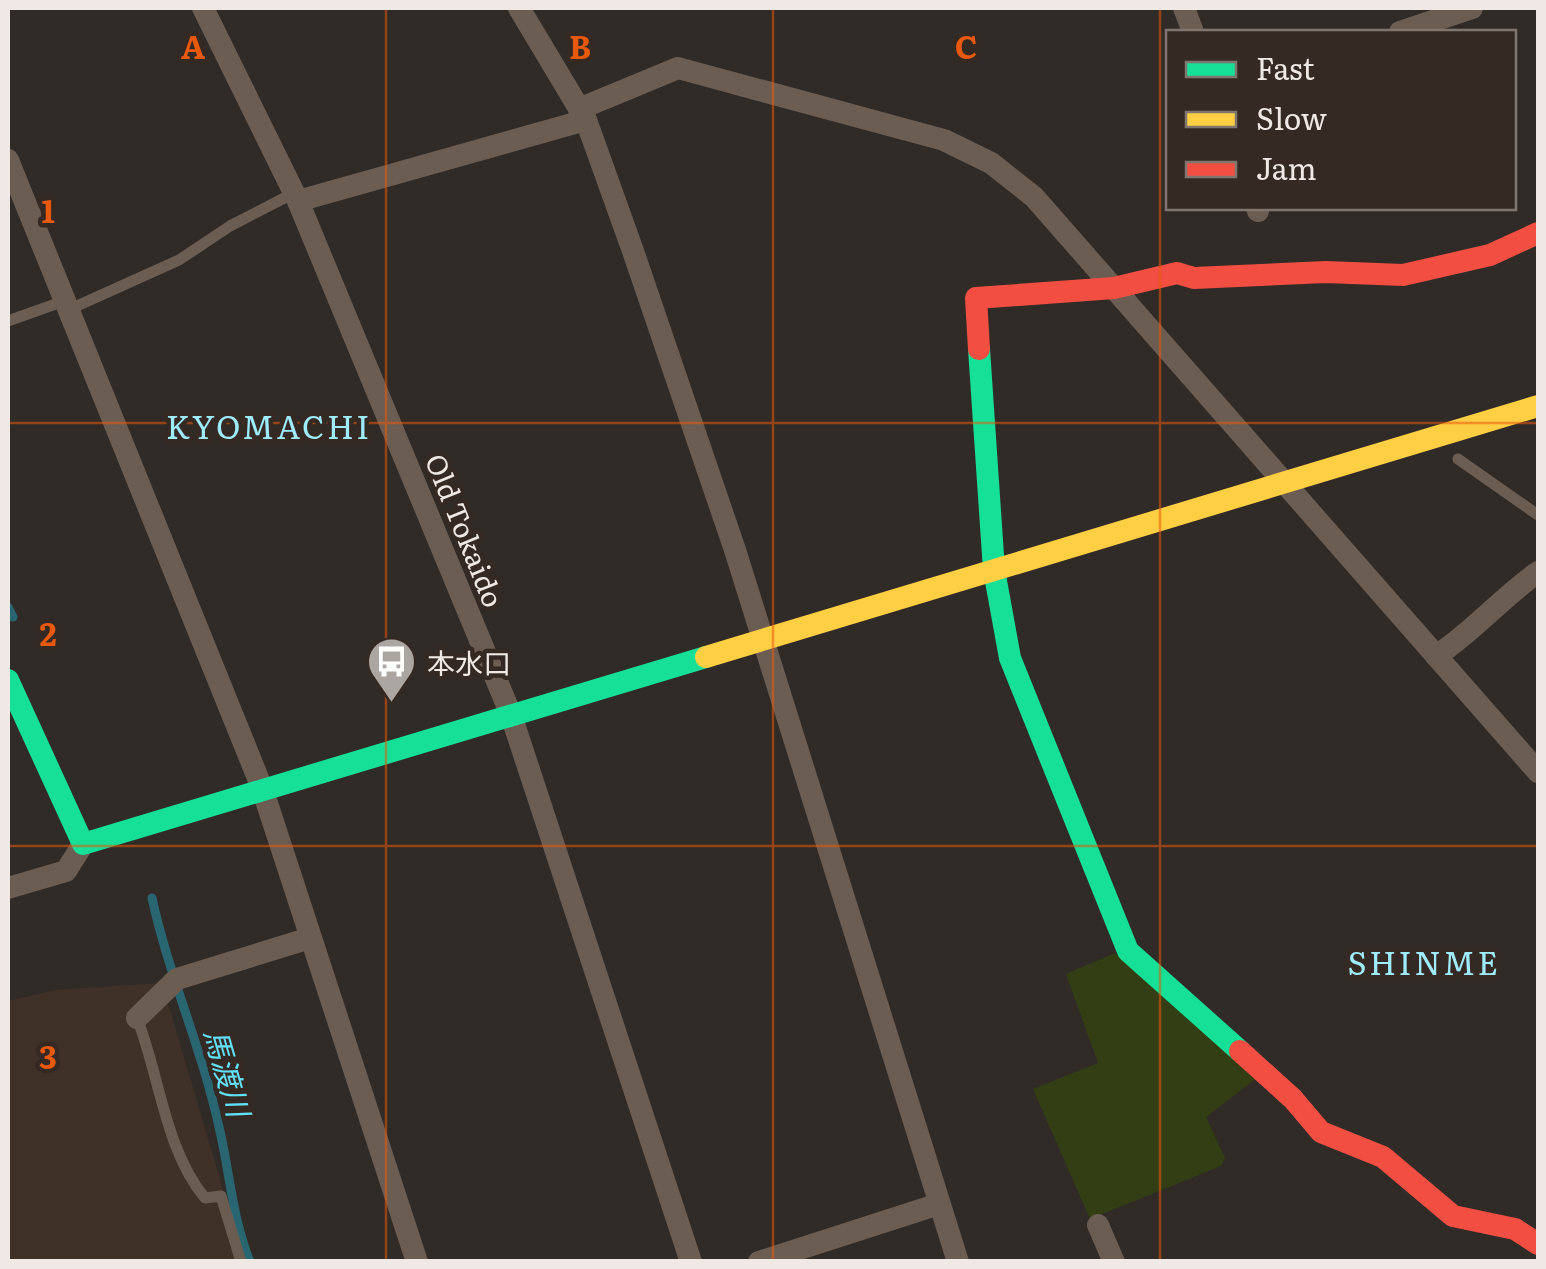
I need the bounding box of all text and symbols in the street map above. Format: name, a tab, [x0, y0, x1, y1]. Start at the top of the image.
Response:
text: A	[181, 21, 205, 69]
text: B	[569, 21, 591, 69]
text: C	[955, 21, 977, 69]
legend	[1166, 30, 1516, 210]
text: Fast	[1256, 45, 1315, 89]
text: Slow	[1256, 95, 1327, 139]
text: Jam	[1256, 145, 1316, 189]
text: 1	[41, 185, 55, 233]
district label: KYOMACHI	[166, 401, 372, 449]
street label: Old Tokaido	[416, 447, 516, 613]
text: 2	[39, 608, 57, 656]
bus stop icon: 本水口	[366, 636, 418, 704]
place label: 本水口	[427, 641, 511, 683]
district label: SHINME	[1348, 937, 1500, 985]
water label: 馬渡川	[195, 1023, 263, 1124]
text: 3	[39, 1031, 57, 1079]

